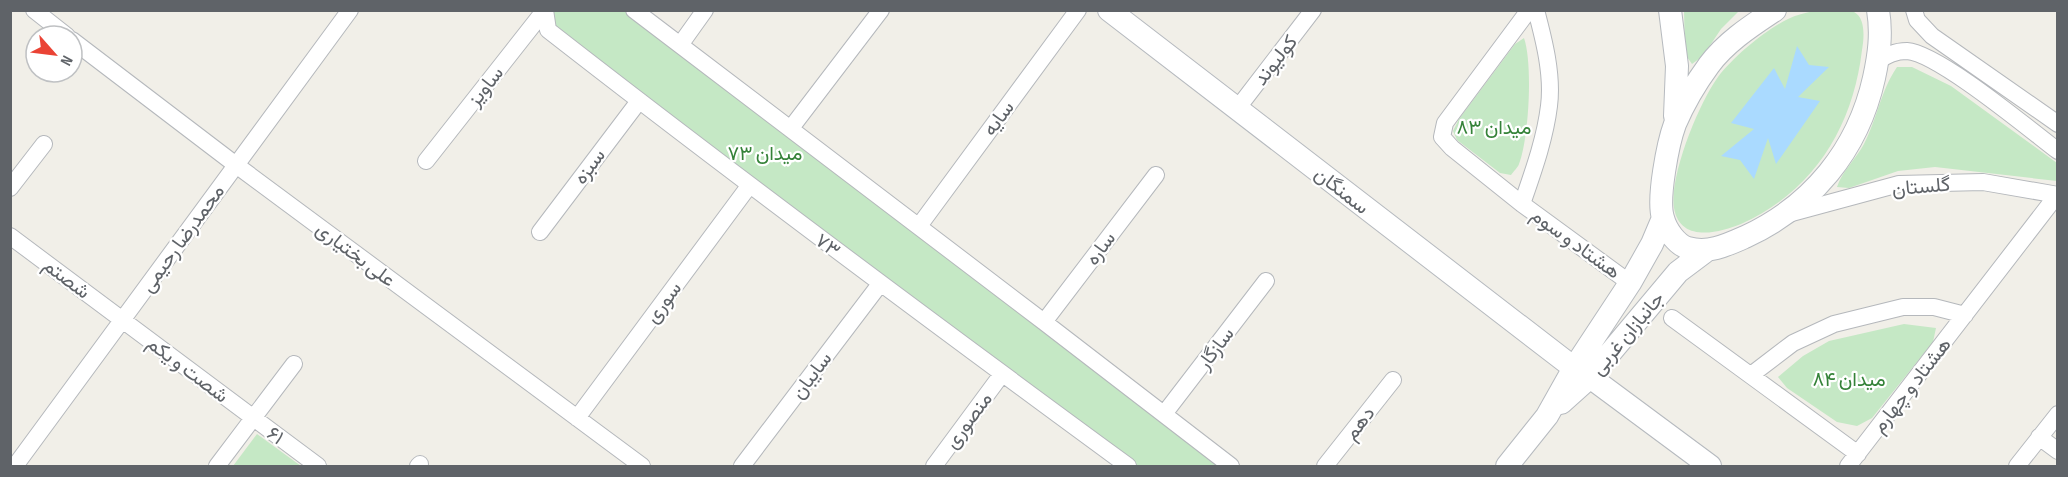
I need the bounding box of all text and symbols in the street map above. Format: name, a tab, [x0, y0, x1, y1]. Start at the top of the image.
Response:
north arrow	[24, 24, 84, 84]
street label: کولیوند	[1249, 31, 1303, 91]
text: N	[56, 52, 76, 69]
street label: ساویز	[462, 62, 509, 112]
street label: سایه	[978, 96, 1020, 141]
park label: میدان ۸۳	[1457, 116, 1531, 140]
park label: میدان ۷۳	[728, 142, 802, 166]
street label: سبزه	[569, 144, 611, 189]
street label: سمنگان	[1309, 162, 1374, 220]
street label: گلستان	[1891, 172, 1951, 202]
street label: محمدرضا رحیمی	[136, 180, 230, 297]
street label: هشتاد و سوم	[1526, 203, 1625, 284]
street label: علی بختیاری	[311, 217, 400, 292]
street label: ساره	[1080, 227, 1121, 270]
street label: ۷۳	[810, 229, 845, 263]
street label: شصتم	[38, 253, 95, 304]
street label: سوری	[640, 277, 687, 328]
street label: جانبازان غربی	[1586, 287, 1670, 380]
street label: سازگار	[1191, 323, 1240, 375]
street label: شصت و یکم	[142, 331, 233, 408]
street label: هشتاد و چهارم	[1867, 333, 1957, 439]
street label: سایبان	[786, 347, 837, 404]
park label: میدان ۸۴	[1812, 368, 1886, 392]
street label: منصوری	[940, 388, 998, 454]
street label: دهم	[1339, 402, 1380, 445]
street label: ۶۱	[262, 422, 289, 450]

